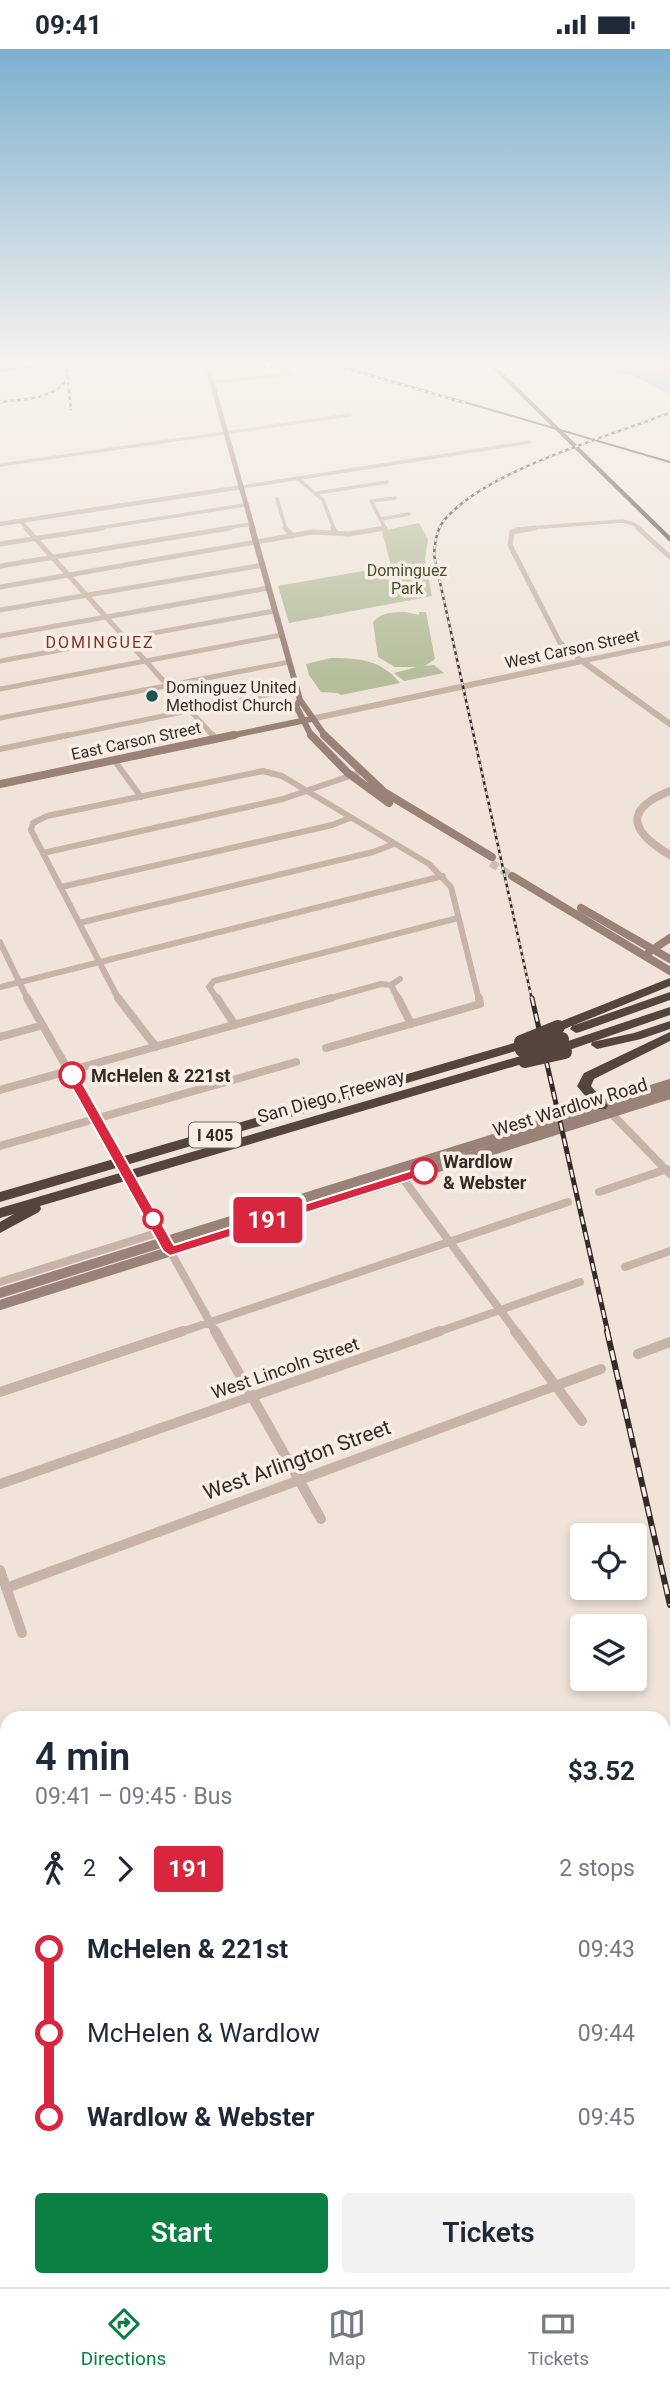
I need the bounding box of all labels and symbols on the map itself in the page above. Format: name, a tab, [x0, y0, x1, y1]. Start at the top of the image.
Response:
park label: Dominguez Park	[367, 561, 447, 598]
street label: West Carson Street	[503, 625, 641, 673]
district label: DOMINGUEZ	[45, 633, 155, 652]
place label: Dominguez United Methodist Church	[166, 678, 296, 715]
marker: Dominguez United Methodist Church	[144, 688, 160, 704]
street label: East Carson Street	[69, 718, 203, 764]
marker: McHelen & 221st	[59, 1062, 85, 1088]
place label: McHelen & 221st	[91, 1065, 230, 1086]
street label: San Diego Freeway	[255, 1065, 407, 1127]
street label: West Wardlow Road	[490, 1074, 650, 1140]
road number: I 405	[189, 1123, 241, 1147]
place label: Wardlow & Webster	[443, 1151, 527, 1193]
marker: Wardlow & Webster	[411, 1158, 437, 1184]
line badge: 191	[228, 1197, 308, 1243]
unlabelled marker	[143, 1209, 163, 1229]
street label: West Lincoln Street	[208, 1333, 362, 1403]
street label: West Arlington Street	[200, 1415, 394, 1505]

